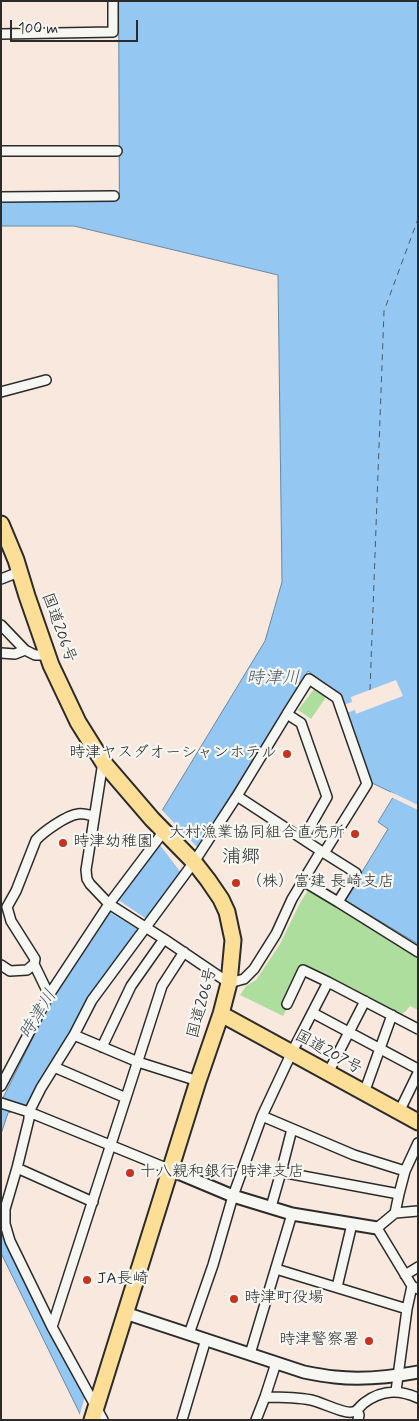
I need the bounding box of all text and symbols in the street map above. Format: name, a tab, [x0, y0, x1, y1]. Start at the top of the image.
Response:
scale bar	[12, 10, 140, 42]
text: 100 m	[18, 19, 58, 39]
street label: 国道206号	[37, 591, 79, 665]
water label: 時津川	[246, 668, 300, 690]
place label: 時津ヤスダオーシャンホテル	[69, 744, 277, 764]
marker: 時津ヤスダオーシャンホテル	[281, 748, 293, 760]
place label: 大村漁業協同組合直売所	[169, 824, 345, 844]
marker: 大村漁業協同組合直売所	[349, 828, 361, 840]
place label: 時津幼稚園	[73, 833, 153, 853]
marker: 時津幼稚園	[57, 837, 69, 849]
district label: 浦郷	[222, 847, 260, 869]
place label: （株）富建 長崎支店	[246, 873, 394, 893]
marker: （株）富建 長崎支店	[230, 877, 242, 889]
street label: 国道206号	[184, 965, 222, 1041]
water label: 時津川	[16, 986, 62, 1044]
street label: 国道207号	[291, 1027, 365, 1079]
place label: 十八親和銀行 時津支店	[140, 1163, 304, 1183]
marker: 十八親和銀行 時津支店	[124, 1167, 136, 1179]
place label: JA長崎	[97, 1270, 149, 1290]
marker: JA長崎	[81, 1274, 93, 1286]
place label: 時津町役場	[244, 1289, 324, 1309]
marker: 時津町役場	[228, 1293, 240, 1305]
place label: 時津警察署	[279, 1331, 359, 1351]
marker: 時津警察署	[363, 1335, 375, 1347]

